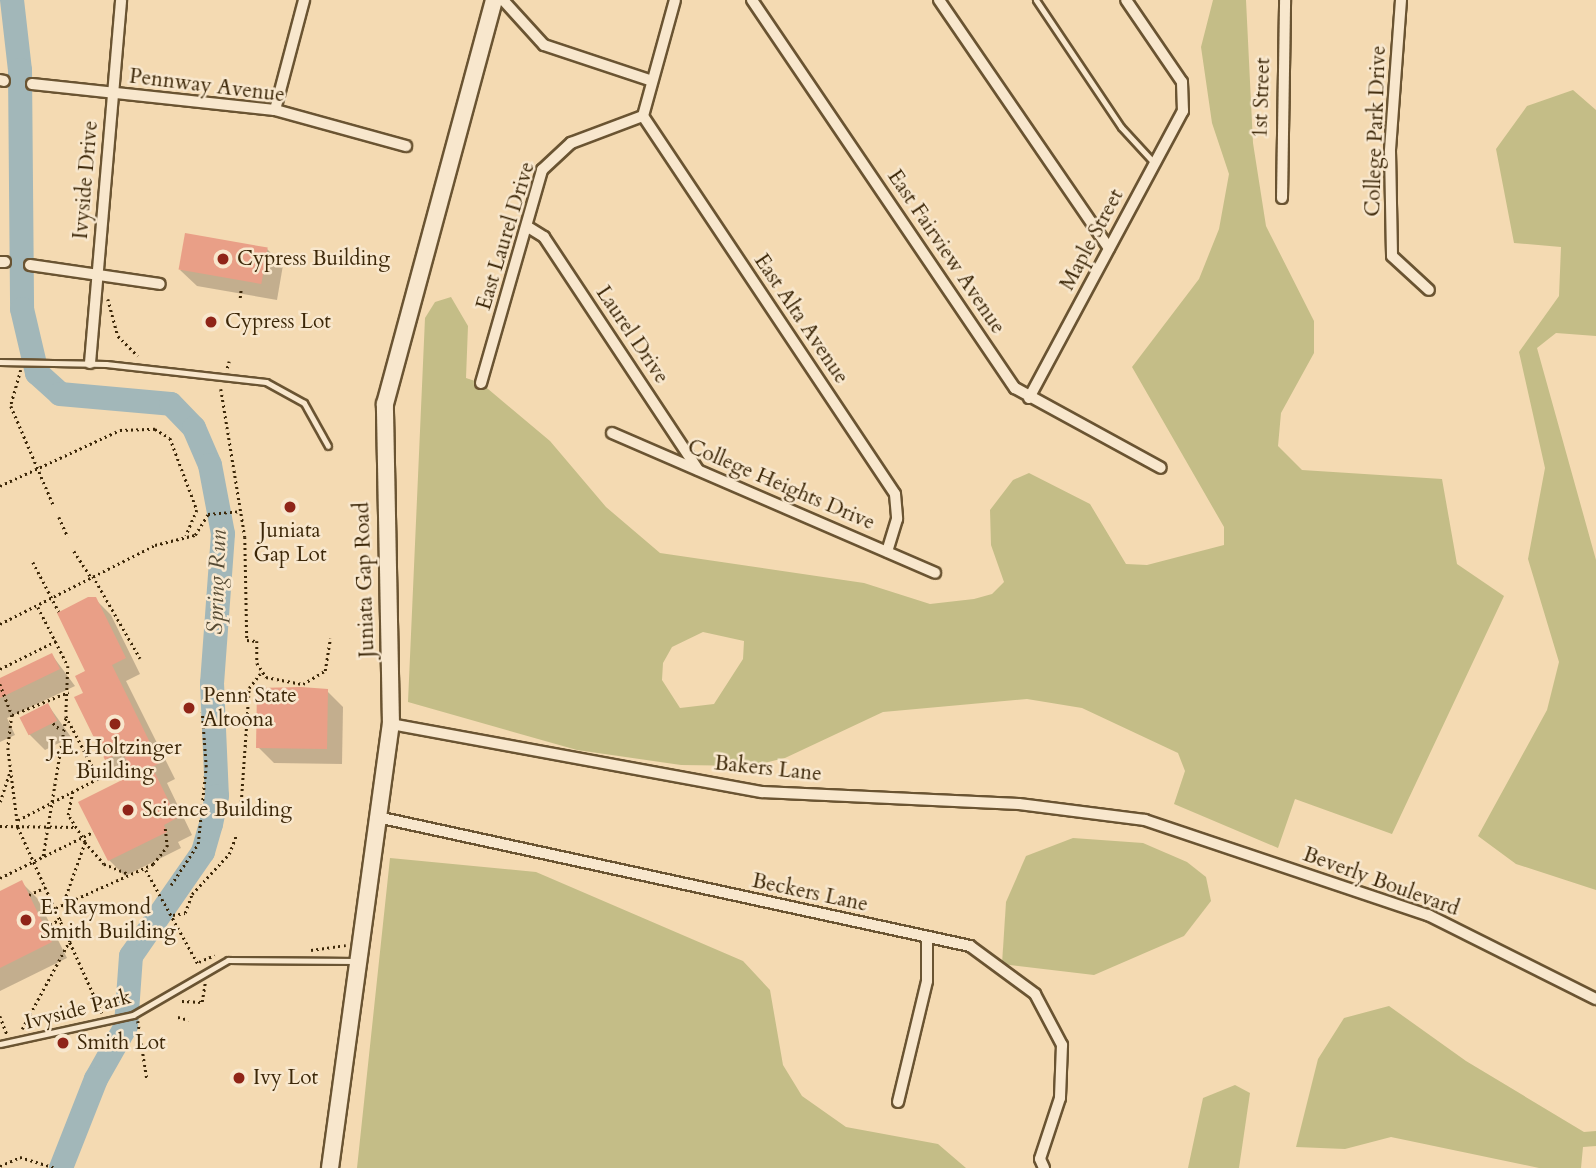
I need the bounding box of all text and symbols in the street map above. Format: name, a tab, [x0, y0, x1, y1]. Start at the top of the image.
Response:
street label: College Park Drive	[1360, 45, 1392, 217]
street label: 1st Street	[1248, 57, 1276, 139]
street label: Pennway Avenue	[128, 64, 286, 108]
street label: Ivyside Drive	[68, 120, 104, 240]
street label: East Laurel Drive	[471, 159, 541, 313]
street label: East Fairview Avenue	[882, 165, 1010, 339]
street label: Maple Street	[1055, 185, 1129, 295]
place label: Cypress Building	[237, 246, 390, 272]
street label: East Alta Avenue	[748, 249, 854, 389]
marker: Cypress Building	[215, 251, 231, 267]
street label: Laurel Drive	[590, 281, 674, 389]
place label: Cypress Lot	[225, 309, 331, 335]
marker: Cypress Lot	[203, 314, 219, 330]
street label: College Heights Drive	[684, 434, 878, 536]
marker: Juniata Gap Lot	[282, 499, 298, 515]
street label: Juniata Gap Road	[350, 502, 380, 658]
place label: Juniata Gap Lot	[253, 518, 327, 568]
water label: Spring Run	[201, 529, 233, 635]
place label: Penn State Altoona	[203, 683, 297, 733]
marker: Penn State Altoona	[181, 700, 197, 716]
marker: J.E. Holtzinger Building	[107, 716, 123, 732]
place label: J.E. Holtzinger Building	[48, 735, 182, 785]
street label: Bakers Lane	[713, 751, 823, 787]
place label: Science Building	[142, 797, 292, 823]
marker: Science Building	[120, 802, 136, 818]
street label: Beverly Boulevard	[1300, 842, 1462, 922]
street label: Beckers Lane	[750, 868, 870, 918]
place label: E. Raymond Smith Building	[40, 895, 176, 945]
marker: E. Raymond Smith Building	[18, 912, 34, 928]
street label: Ivyside Park	[22, 985, 134, 1035]
place label: Smith Lot	[77, 1030, 166, 1056]
marker: Smith Lot	[55, 1035, 71, 1051]
place label: Ivy Lot	[253, 1065, 318, 1091]
marker: Ivy Lot	[231, 1070, 247, 1086]

